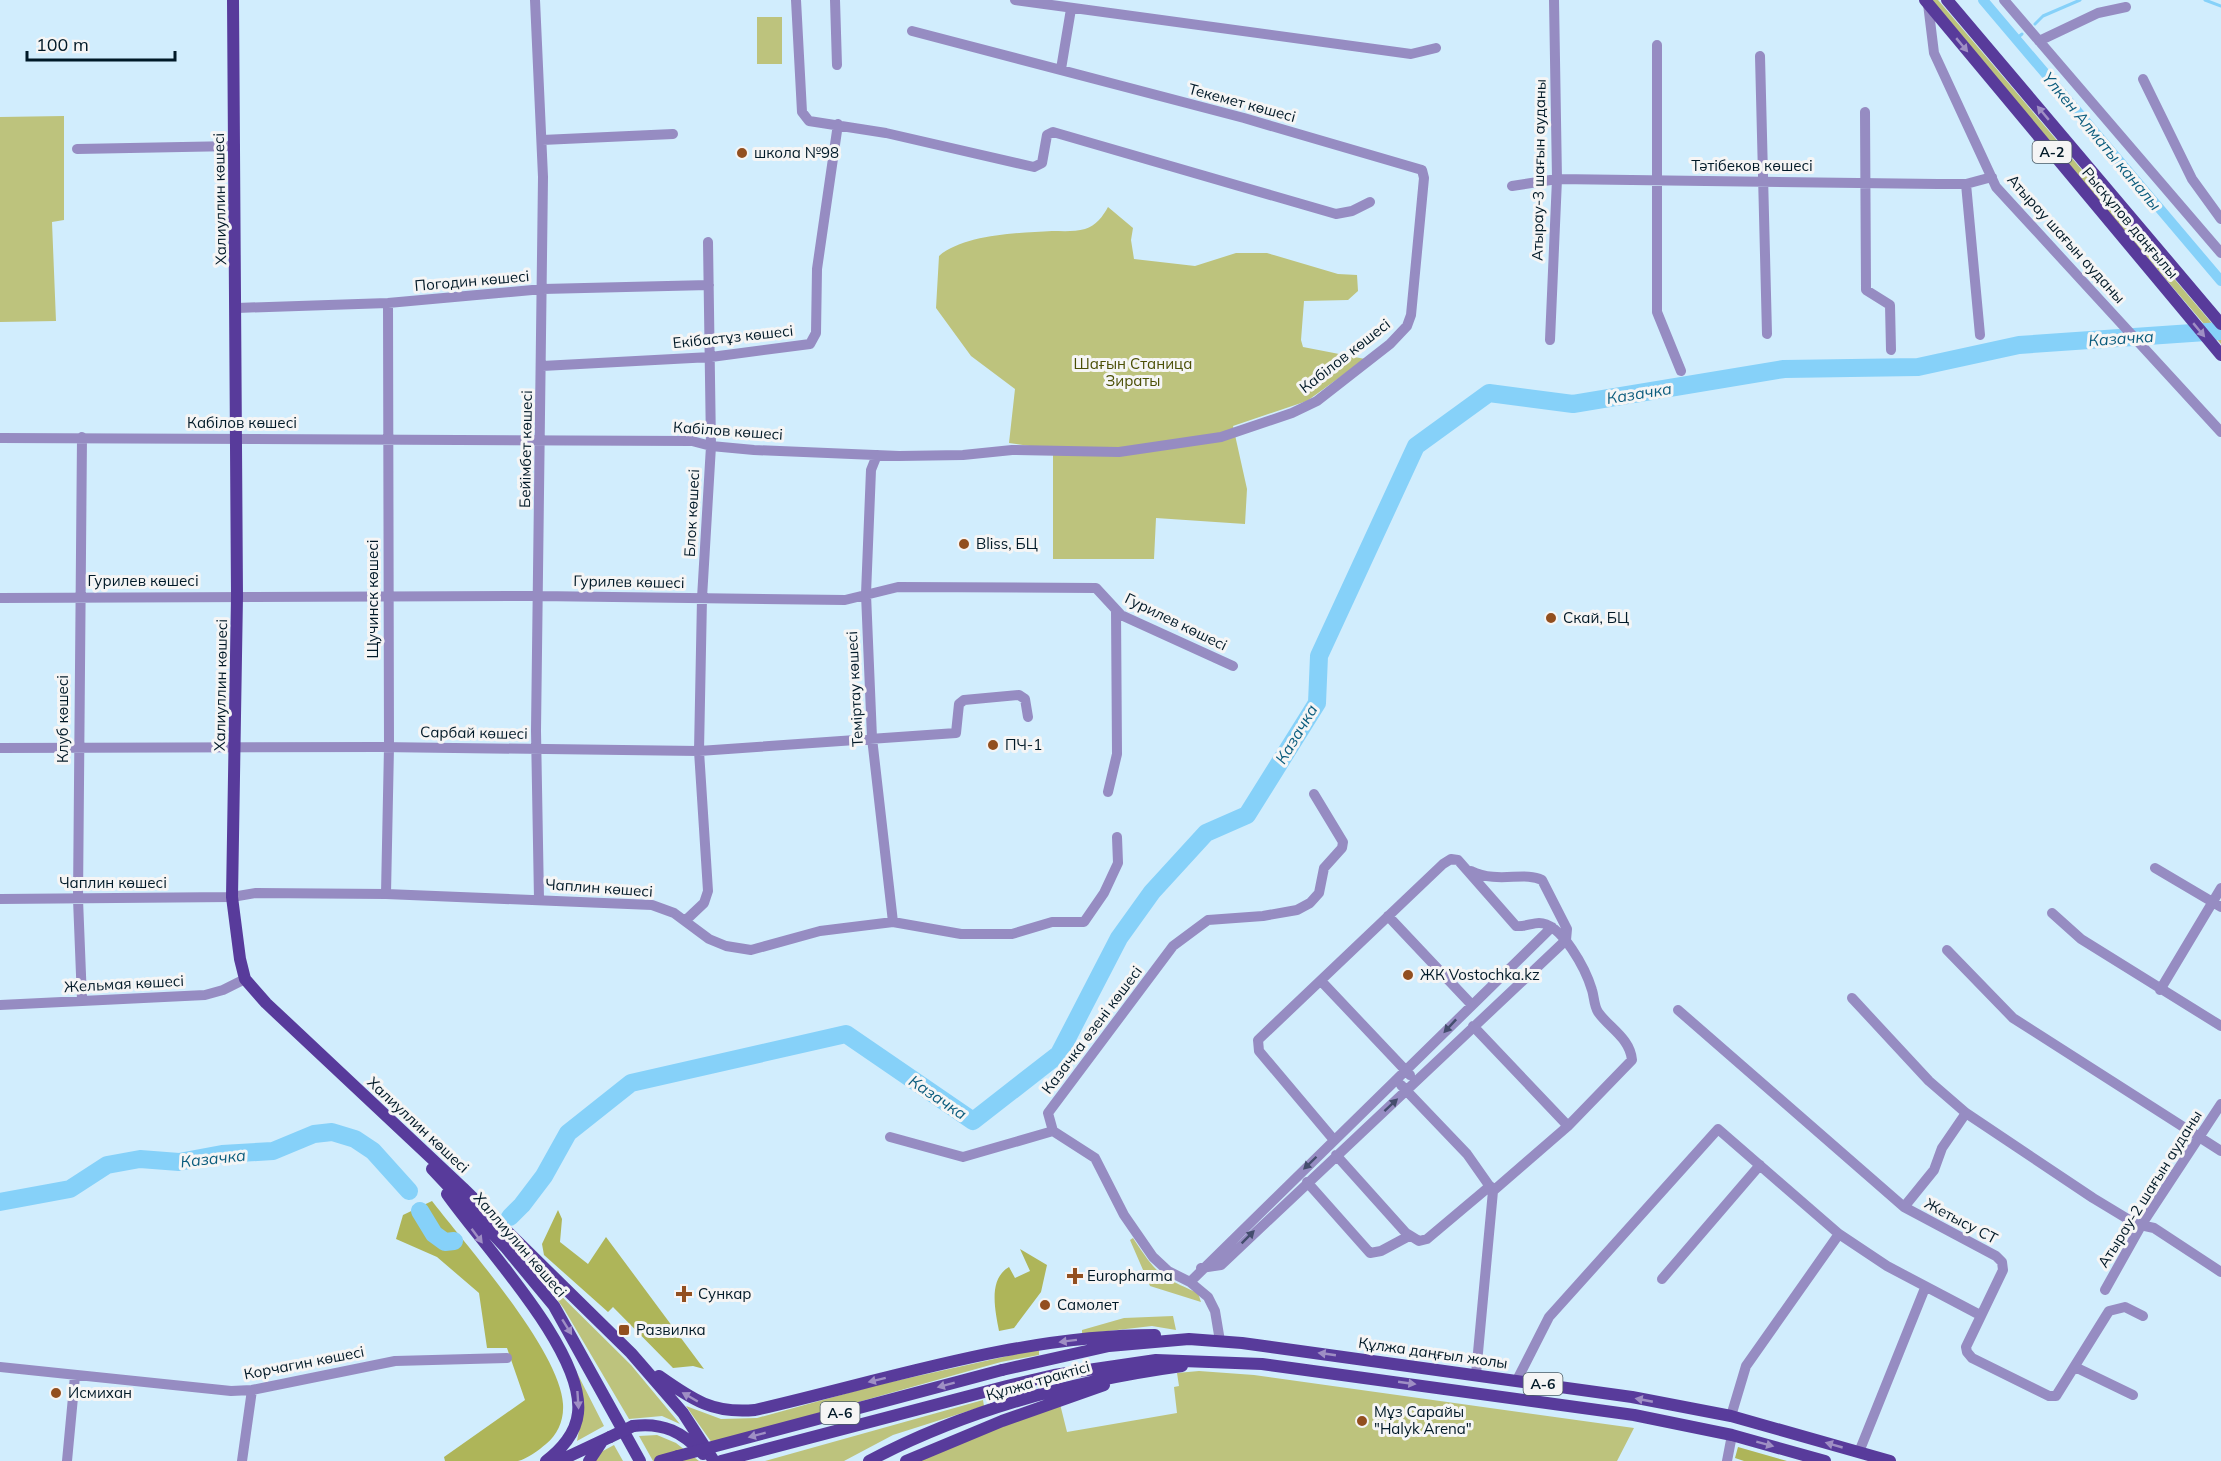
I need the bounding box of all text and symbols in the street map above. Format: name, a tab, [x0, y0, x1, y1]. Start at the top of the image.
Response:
scale bar	[27, 24, 176, 62]
text: 100 m	[36, 33, 89, 56]
one-way arrow	[1956, 37, 1969, 53]
water label: Үлкен Алматы каналы	[2038, 68, 2166, 214]
street label: Текемет көшесі	[1186, 79, 1298, 126]
street label: Атырау-3 шағын ауданы	[1527, 79, 1550, 261]
one-way arrow	[2037, 105, 2050, 121]
street label: Халиуллин көшесі	[209, 133, 230, 265]
road number: A-2	[2032, 141, 2072, 163]
place label: школа №98	[754, 143, 839, 162]
marker: школа №98	[735, 146, 749, 160]
street label: Тәтібеков көшесі	[1691, 156, 1813, 175]
street label: Рысқұлов даңғылы	[2078, 163, 2183, 282]
street label: Атырау шағын ауданы	[2003, 170, 2129, 307]
street label: Погодин көшесі	[414, 266, 530, 295]
street label: Кабілов көшесі	[1296, 314, 1394, 397]
street label: Екібастұз көшесі	[672, 321, 794, 352]
one-way arrow	[2193, 322, 2206, 338]
water label: Казачка	[2088, 326, 2155, 350]
park label: Шағын Станица Зираты	[1074, 354, 1192, 390]
water label: Казачка	[1605, 378, 1673, 408]
street label: Бейімбет көшесі	[515, 390, 536, 508]
street label: Кабілов көшесі	[187, 413, 297, 432]
street label: Кабілов көшесі	[673, 417, 784, 444]
street label: Блок көшесі	[680, 468, 703, 558]
place label: Bliss, БЦ	[976, 534, 1038, 553]
marker: Bliss, БЦ	[957, 537, 971, 551]
street label: Щучинск көшесі	[363, 539, 382, 659]
street label: Гурилев көшесі	[87, 571, 199, 590]
street label: Гурилев көшесі	[573, 571, 685, 592]
street label: Гурилев көшесі	[1122, 589, 1230, 654]
place label: Скай, БЦ	[1563, 608, 1629, 627]
marker: Скай, БЦ	[1544, 611, 1558, 625]
street label: Халиуллин көшесі	[210, 619, 231, 751]
street label: Теміртау көшесі	[842, 631, 867, 747]
street label: Клуб көшесі	[53, 675, 72, 763]
water label: Казачка	[1271, 701, 1322, 767]
street label: Сарбай көшесі	[420, 722, 528, 743]
place label: ПЧ-1	[1005, 735, 1042, 754]
marker: ПЧ-1	[986, 738, 1000, 752]
street label: Чаплин көшесі	[59, 873, 167, 892]
street label: Чаплин көшесі	[545, 874, 653, 901]
street label: Казачка өзені көшесі	[1037, 962, 1146, 1097]
place label: ЖК Vostochka.kz	[1420, 965, 1540, 984]
marker: ЖК Vostochka.kz	[1401, 968, 1415, 982]
street label: Жельмая көшесі	[63, 971, 185, 996]
one-way arrow	[1443, 1019, 1457, 1033]
water label: Казачка	[905, 1070, 971, 1124]
street label: Халиуллин көшесі	[363, 1073, 473, 1177]
one-way arrow	[1383, 1098, 1397, 1112]
street label: Атырау-2 шағын ауданы	[2093, 1107, 2206, 1271]
water label: Казачка	[179, 1145, 247, 1171]
one-way arrow	[1304, 1155, 1318, 1169]
street label: Халлиулин көшесі	[470, 1188, 571, 1301]
street label: Жетысу СТ	[1921, 1193, 2001, 1248]
one-way arrow	[471, 1227, 483, 1243]
one-way arrow	[1241, 1230, 1255, 1245]
place label: Europharma	[1087, 1266, 1173, 1285]
marker: Europharma	[1068, 1269, 1082, 1283]
place label: Сункар	[698, 1284, 751, 1303]
marker: Сункар	[675, 1285, 693, 1303]
place label: Самолет	[1057, 1295, 1119, 1314]
marker: Самолет	[1038, 1298, 1052, 1312]
one-way arrow	[561, 1319, 572, 1335]
place label: Развилка	[636, 1320, 706, 1339]
marker: Развилка	[617, 1323, 631, 1337]
street label: Құлжа даңғыл жолы	[1357, 1333, 1509, 1372]
one-way arrow	[1059, 1336, 1078, 1346]
street label: Корчагин көшесі	[242, 1342, 366, 1384]
one-way arrow	[1317, 1349, 1336, 1358]
street label: Құлжа трактісі	[984, 1357, 1092, 1404]
road number: A-6	[1524, 1373, 1562, 1395]
one-way arrow	[868, 1376, 886, 1385]
one-way arrow	[1398, 1378, 1417, 1387]
one-way arrow	[937, 1381, 955, 1390]
place label: Исмихан	[68, 1383, 132, 1402]
marker: Исмихан	[49, 1386, 63, 1400]
one-way arrow	[573, 1390, 583, 1409]
one-way arrow	[682, 1391, 698, 1402]
one-way arrow	[1635, 1395, 1654, 1404]
road number: A-6	[820, 1402, 860, 1424]
place label: Мұз Сарайы "Halyk Arena"	[1374, 1402, 1472, 1438]
marker: Мұз Сарайы "Halyk Arena"	[1355, 1414, 1369, 1428]
one-way arrow	[748, 1431, 766, 1440]
one-way arrow	[1756, 1440, 1774, 1449]
one-way arrow	[1825, 1440, 1843, 1449]

